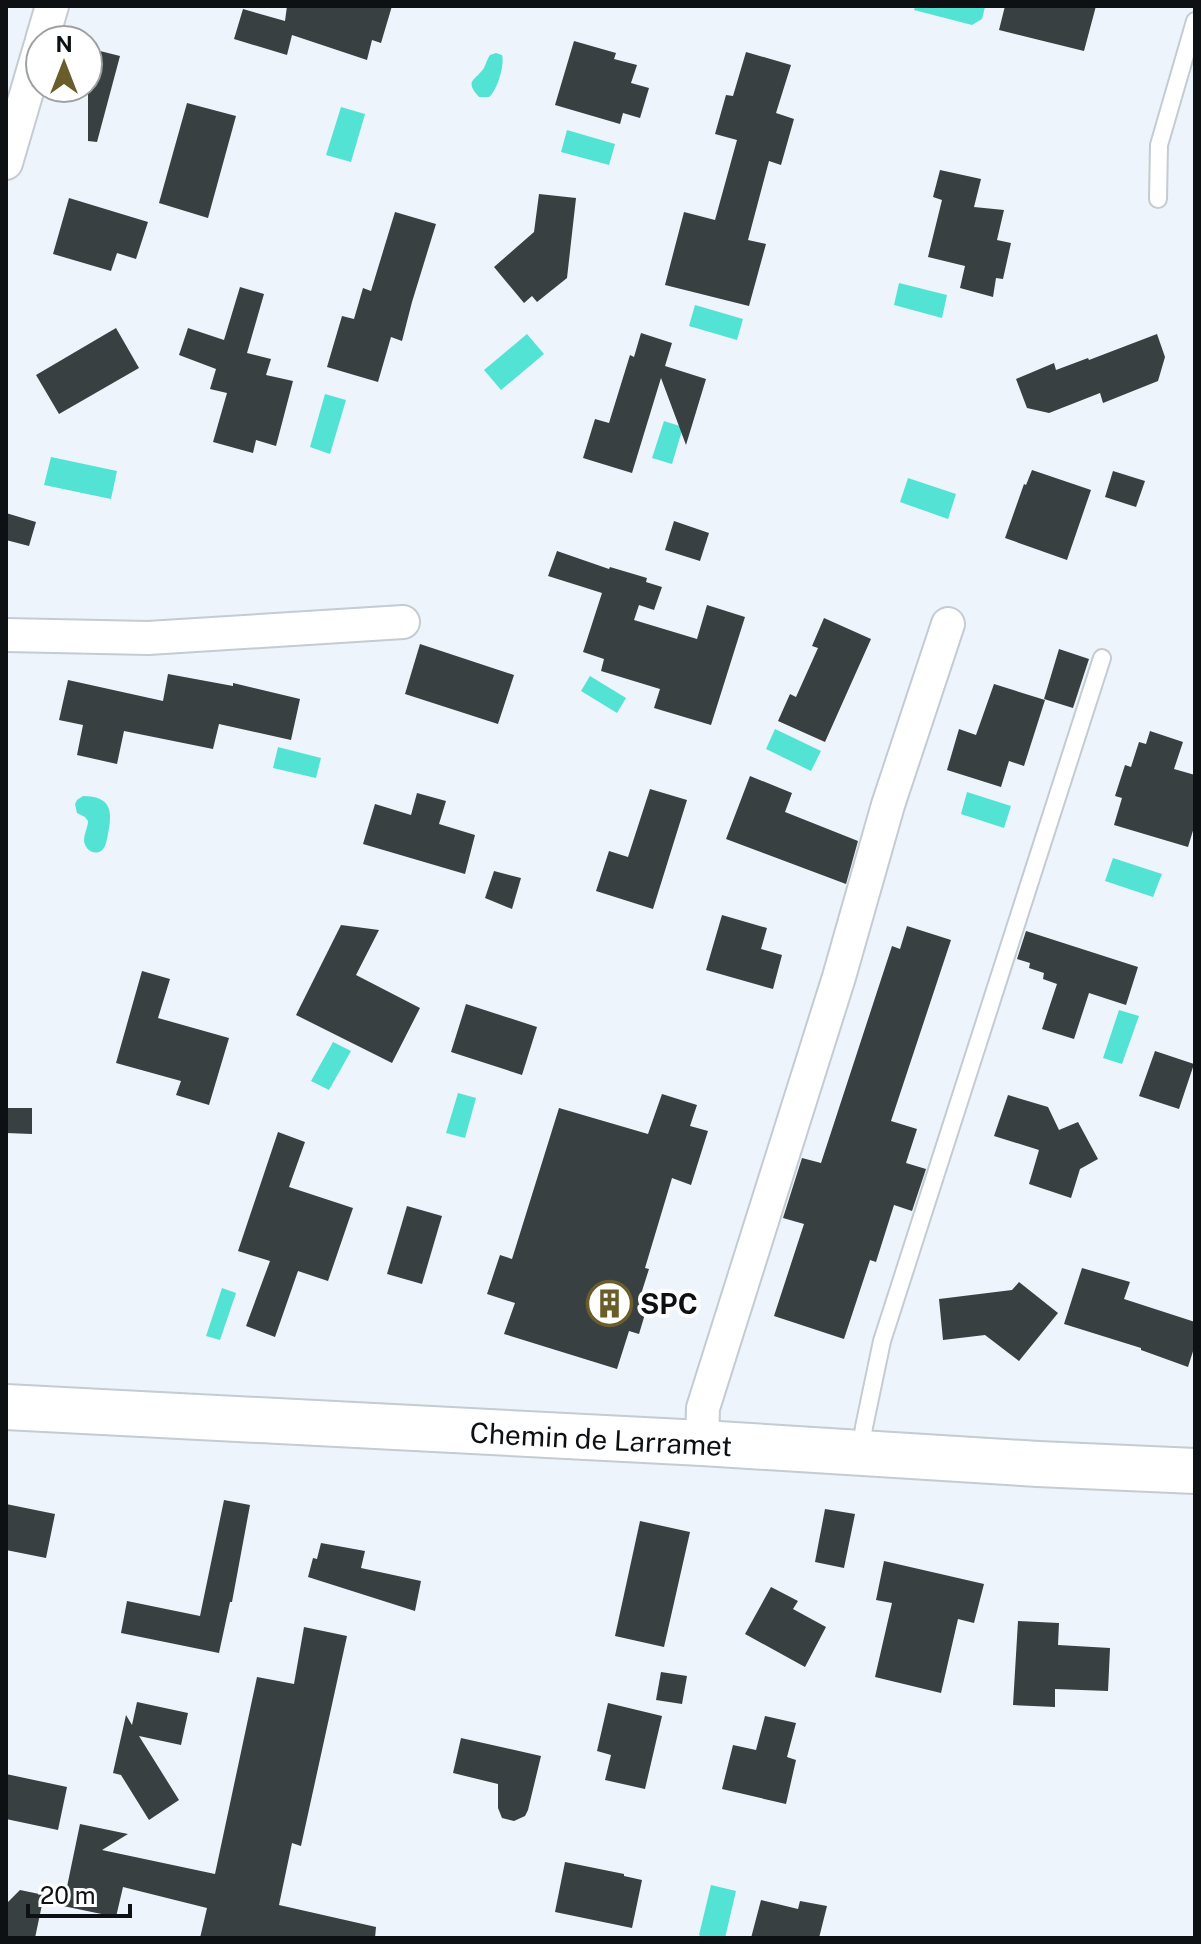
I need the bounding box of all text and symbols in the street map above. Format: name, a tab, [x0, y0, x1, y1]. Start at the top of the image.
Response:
north arrow	[24, 24, 104, 104]
text: N	[55, 31, 73, 57]
building icon: SPC	[585, 1279, 633, 1327]
place label: SPC	[640, 1287, 698, 1320]
street label: Chemin de Larramet	[469, 1416, 733, 1462]
scale bar	[28, 1868, 130, 1918]
text: 20 m	[40, 1881, 96, 1909]

